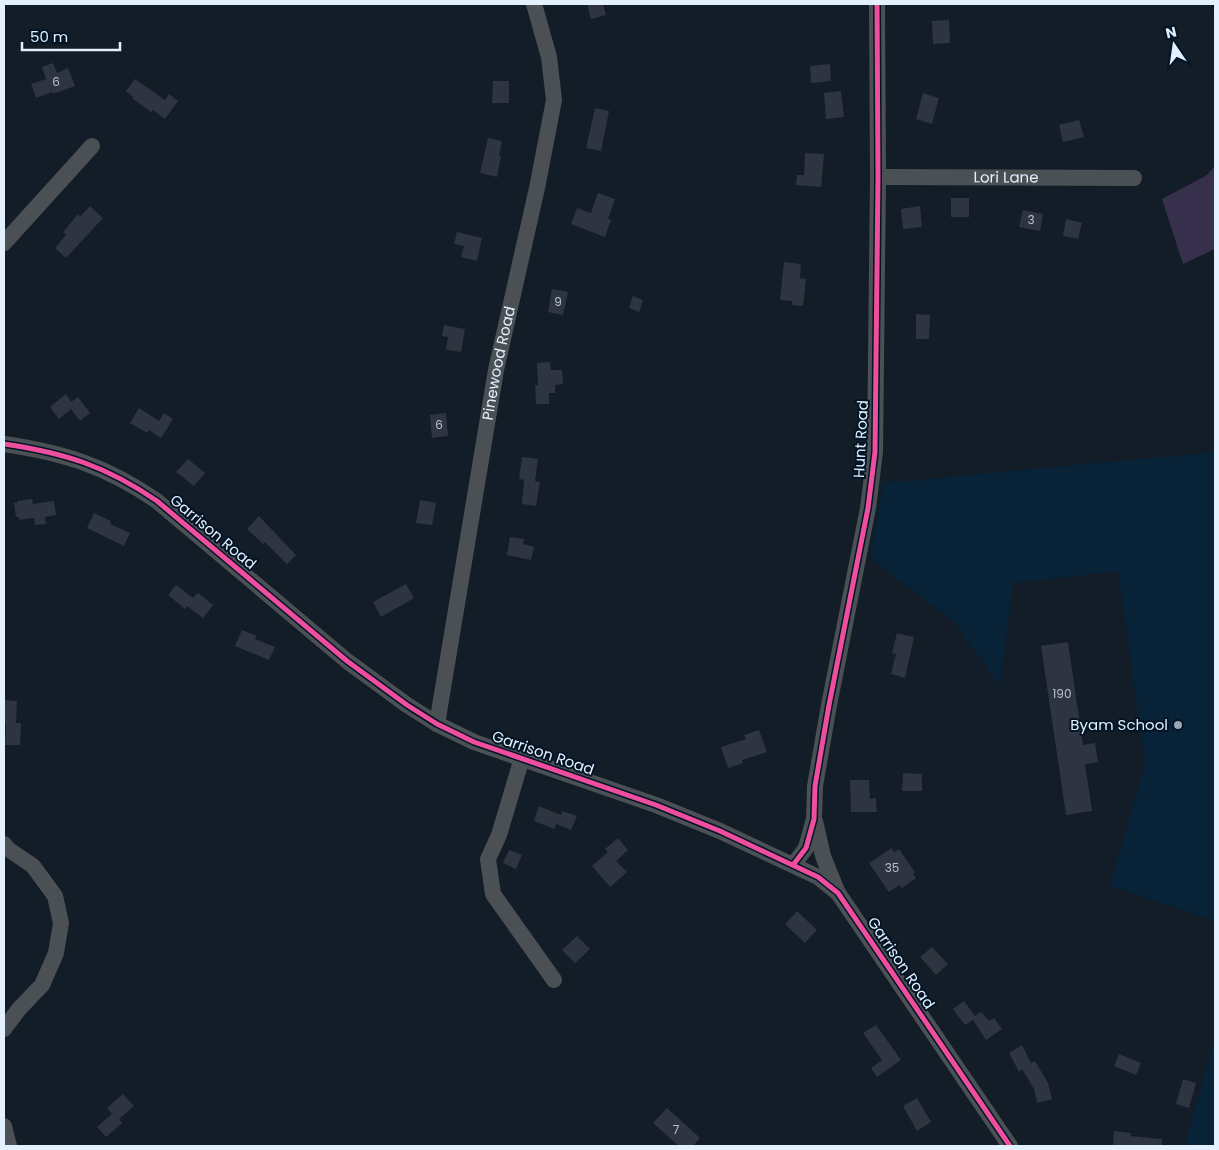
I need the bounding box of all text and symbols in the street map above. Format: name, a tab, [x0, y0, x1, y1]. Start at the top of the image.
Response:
scale bar	[22, 20, 120, 52]
north arrow	[1149, 20, 1199, 70]
text: N	[1164, 21, 1178, 43]
text: 50 m	[30, 26, 68, 47]
house number: 6	[52, 73, 60, 90]
street label: Lori Lane	[973, 166, 1039, 188]
house number: 3	[1027, 211, 1035, 228]
house number: 9	[554, 293, 562, 310]
street label: Pinewood Road	[477, 304, 520, 422]
street label: Hunt Road	[848, 399, 873, 478]
house number: 6	[435, 416, 443, 433]
street label: Garrison Road	[166, 489, 261, 574]
house number: 190	[1053, 685, 1071, 702]
place label: Byam School	[1070, 714, 1168, 735]
marker: Byam School	[1172, 719, 1184, 731]
street label: Garrison Road	[489, 725, 597, 780]
house number: 35	[885, 859, 899, 876]
street label: Garrison Road	[863, 913, 940, 1013]
house number: 7	[673, 1121, 680, 1138]

